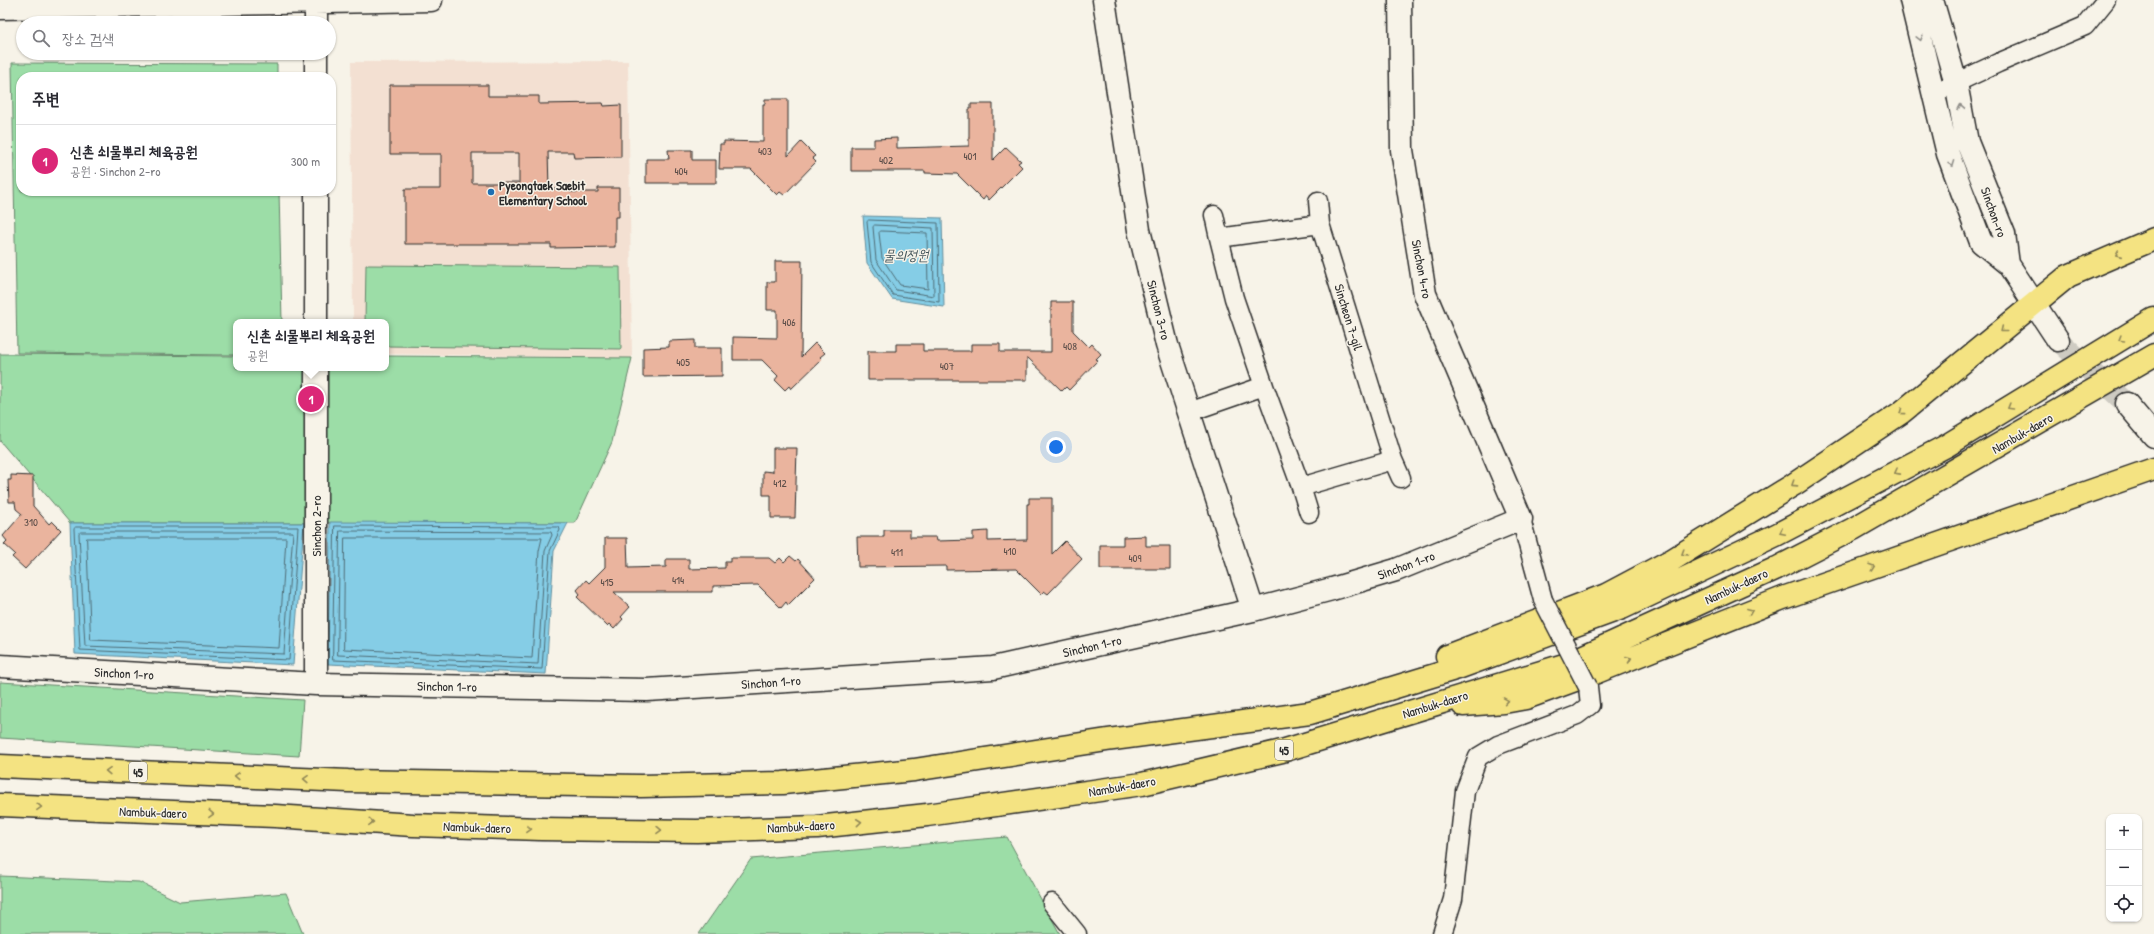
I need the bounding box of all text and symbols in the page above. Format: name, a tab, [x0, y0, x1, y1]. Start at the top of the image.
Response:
search box	[16, 16, 336, 60]
icon: search	[30, 27, 52, 49]
text: 장소 검색	[62, 28, 114, 49]
one-way arrow	[1915, 34, 1924, 41]
text: 주변	[32, 87, 59, 110]
one-way arrow	[1957, 104, 1966, 110]
text: 신촌 쇠물뿌리 체육공원	[70, 141, 198, 162]
house number: 403	[758, 144, 772, 158]
house number: 401	[963, 149, 977, 163]
text: 1	[43, 152, 47, 170]
text: 300 m	[291, 152, 320, 170]
house number: 402	[879, 153, 893, 167]
one-way arrow	[1947, 160, 1955, 167]
text: 공원 · Sinchon 2-ro	[70, 162, 160, 180]
house number: 404	[674, 164, 688, 178]
place label: Pyeongtaek Saebit Elementary School	[499, 176, 587, 210]
street label: Sinchon-ro	[1977, 185, 2011, 239]
marker: Pyeongtaek Saebit Elementary School	[486, 187, 496, 197]
street label: Sinchon 4-ro	[1407, 238, 1437, 300]
water label: 물의정원	[883, 245, 930, 264]
one-way arrow	[2115, 250, 2122, 258]
street label: Sinchon 3-ro	[1143, 278, 1175, 342]
street label: Sincheon 7-gil	[1330, 282, 1368, 353]
house number: 406	[782, 315, 796, 329]
popup	[233, 319, 389, 371]
text: 신촌 쇠물뿌리 체육공원	[247, 325, 375, 346]
one-way arrow	[2001, 326, 2008, 333]
one-way arrow	[2118, 335, 2125, 342]
house number: 408	[1063, 339, 1077, 353]
text: 공원	[247, 346, 268, 364]
house number: 405	[676, 355, 690, 369]
house number: 407	[940, 359, 954, 373]
pin: 1	[298, 384, 324, 414]
one-way arrow	[2007, 403, 2014, 410]
one-way arrow	[1899, 407, 1906, 414]
street label: Nambuk-daero	[1988, 408, 2056, 458]
your location	[1046, 437, 1066, 457]
one-way arrow	[1894, 467, 1901, 475]
house number: 412	[773, 476, 787, 490]
one-way arrow	[1791, 479, 1798, 487]
street label: Sinchon 2-ro	[307, 496, 325, 556]
house number: 310	[24, 515, 38, 529]
one-way arrow	[1779, 527, 1786, 535]
house number: 410	[1003, 544, 1017, 558]
house number: 411	[891, 545, 903, 559]
street label: Sinchon 1-ro	[1375, 546, 1437, 584]
one-way arrow	[1681, 548, 1688, 556]
house number: 409	[1128, 551, 1142, 565]
one-way arrow	[1868, 563, 1875, 571]
street label: Nambuk-daero	[1702, 564, 1770, 608]
house number: 414	[672, 573, 684, 587]
house number: 415	[601, 575, 614, 589]
one-way arrow	[1746, 607, 1753, 615]
street label: Sinchon 1-ro	[1061, 631, 1123, 661]
one-way arrow	[1626, 656, 1633, 664]
street label: Sinchon 1-ro	[94, 662, 154, 684]
street label: Sinchon 1-ro	[741, 671, 801, 693]
street label: Sinchon 1-ro	[417, 676, 477, 696]
street label: Nambuk-daero	[1400, 686, 1470, 722]
one-way arrow	[1503, 697, 1509, 706]
road number: 45	[1275, 740, 1293, 760]
road number: 45	[129, 762, 147, 782]
one-way arrow	[105, 766, 111, 775]
street label: Nambuk-daero	[1087, 771, 1157, 801]
one-way arrow	[234, 772, 240, 780]
one-way arrow	[303, 775, 309, 783]
street label: Nambuk-daero	[119, 802, 187, 822]
one-way arrow	[36, 803, 42, 812]
one-way arrow	[208, 810, 214, 818]
map controls	[2106, 814, 2142, 922]
button: +	[2106, 814, 2142, 850]
street label: Nambuk-daero	[767, 815, 835, 837]
one-way arrow	[368, 817, 374, 826]
street label: Nambuk-daero	[443, 817, 511, 837]
one-way arrow	[855, 818, 862, 827]
one-way arrow	[526, 825, 532, 833]
one-way arrow	[656, 826, 662, 834]
button: −	[2106, 850, 2142, 886]
button: locate	[2106, 886, 2142, 922]

